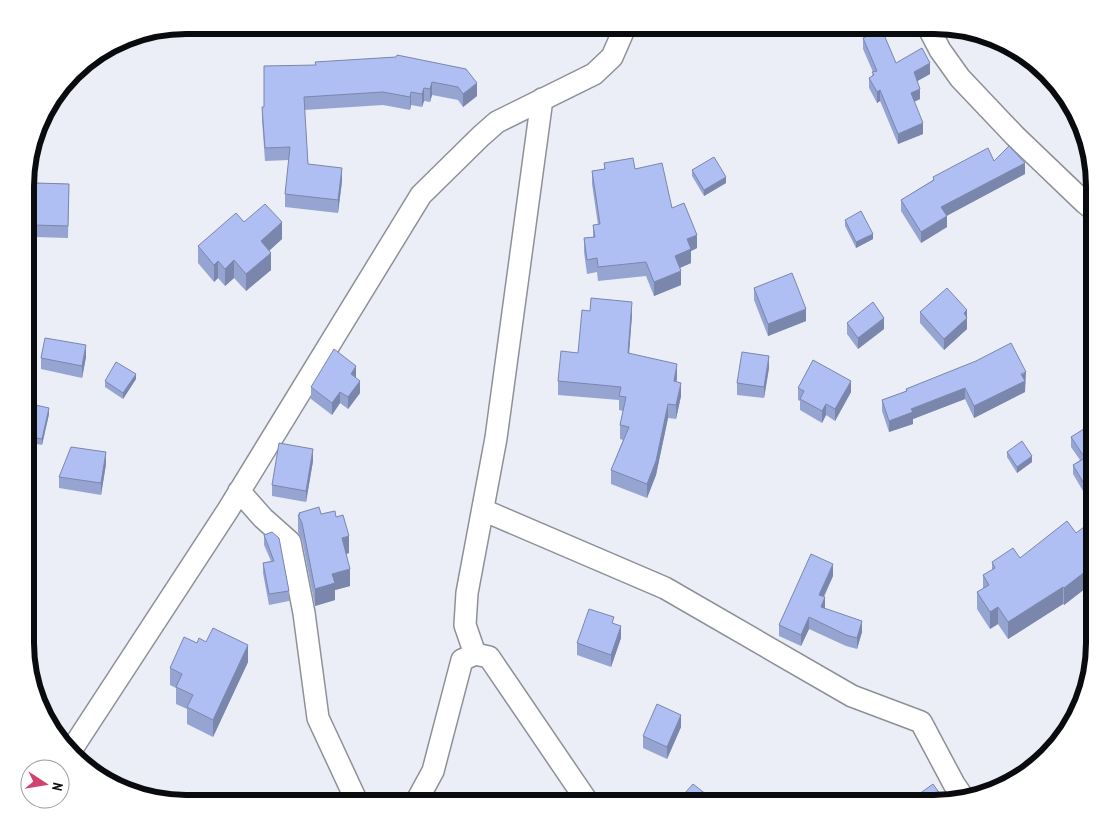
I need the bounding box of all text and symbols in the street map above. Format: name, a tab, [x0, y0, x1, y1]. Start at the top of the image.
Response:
north arrow	[20, 759, 70, 809]
text: N	[48, 781, 67, 792]

